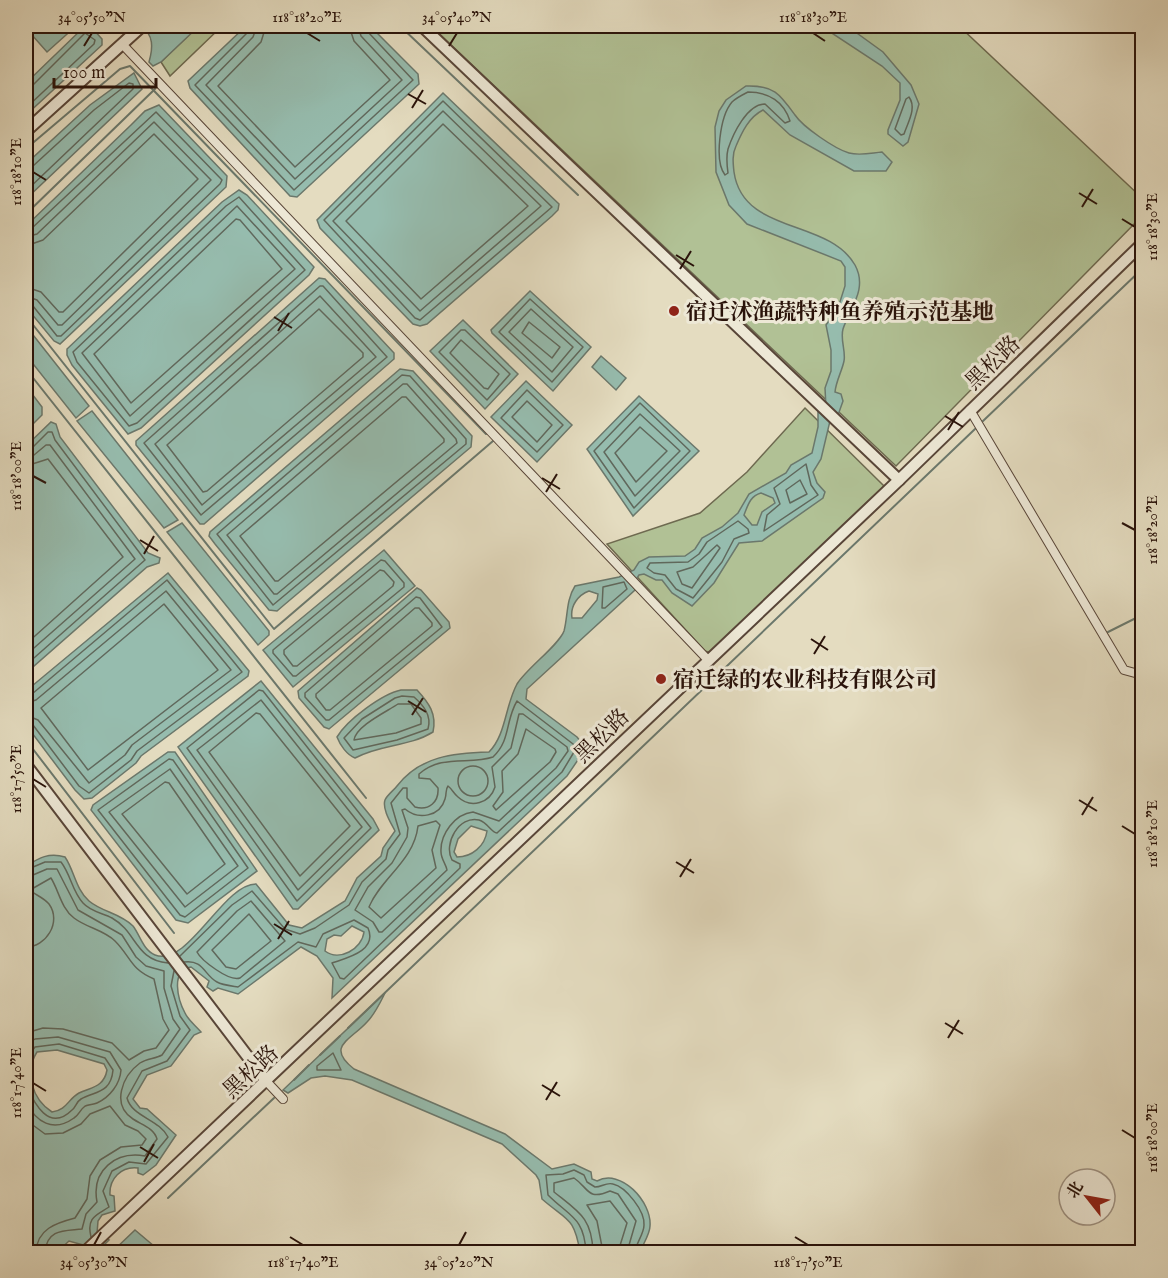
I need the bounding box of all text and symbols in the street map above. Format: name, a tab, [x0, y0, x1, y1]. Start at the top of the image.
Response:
text: 34°05'50"N	[58, 8, 126, 27]
text: 118°18'20"E	[272, 8, 342, 27]
text: 34°05'40"N	[422, 8, 492, 27]
text: 118°18'30"E	[779, 8, 847, 27]
scale bar	[54, 51, 156, 89]
text: 100 m	[63, 62, 105, 85]
text: 118°18'10"E	[7, 138, 26, 206]
text: 118°18'30"E	[1143, 193, 1162, 261]
place label: 宿迁沭渔蔬特种鱼养殖示范基地	[686, 299, 994, 327]
marker: 宿迁沭渔蔬特种鱼养殖示范基地	[667, 304, 681, 318]
street label: 黑松路	[960, 330, 1027, 396]
text: 118°18'00"E	[7, 441, 26, 511]
text: 118°18'20"E	[1143, 495, 1162, 565]
place label: 宿迁绿的农业科技有限公司	[673, 667, 937, 695]
marker: 宿迁绿的农业科技有限公司	[654, 672, 668, 686]
street label: 黑松路	[569, 703, 636, 769]
text: 118°17'50"E	[7, 744, 26, 814]
text: 118°18'10"E	[1143, 800, 1162, 868]
street label: 黑松路	[218, 1040, 285, 1105]
text: 118°17'40"E	[7, 1047, 26, 1119]
text: 118°18'00"E	[1143, 1103, 1162, 1173]
north arrow	[1057, 1167, 1117, 1227]
text: 北	[1063, 1178, 1089, 1202]
text: 34°05'30"N	[60, 1253, 128, 1272]
text: 118°17'40"E	[267, 1253, 339, 1272]
text: 34°05'20"N	[424, 1253, 494, 1272]
text: 118°17'50"E	[773, 1253, 843, 1272]

